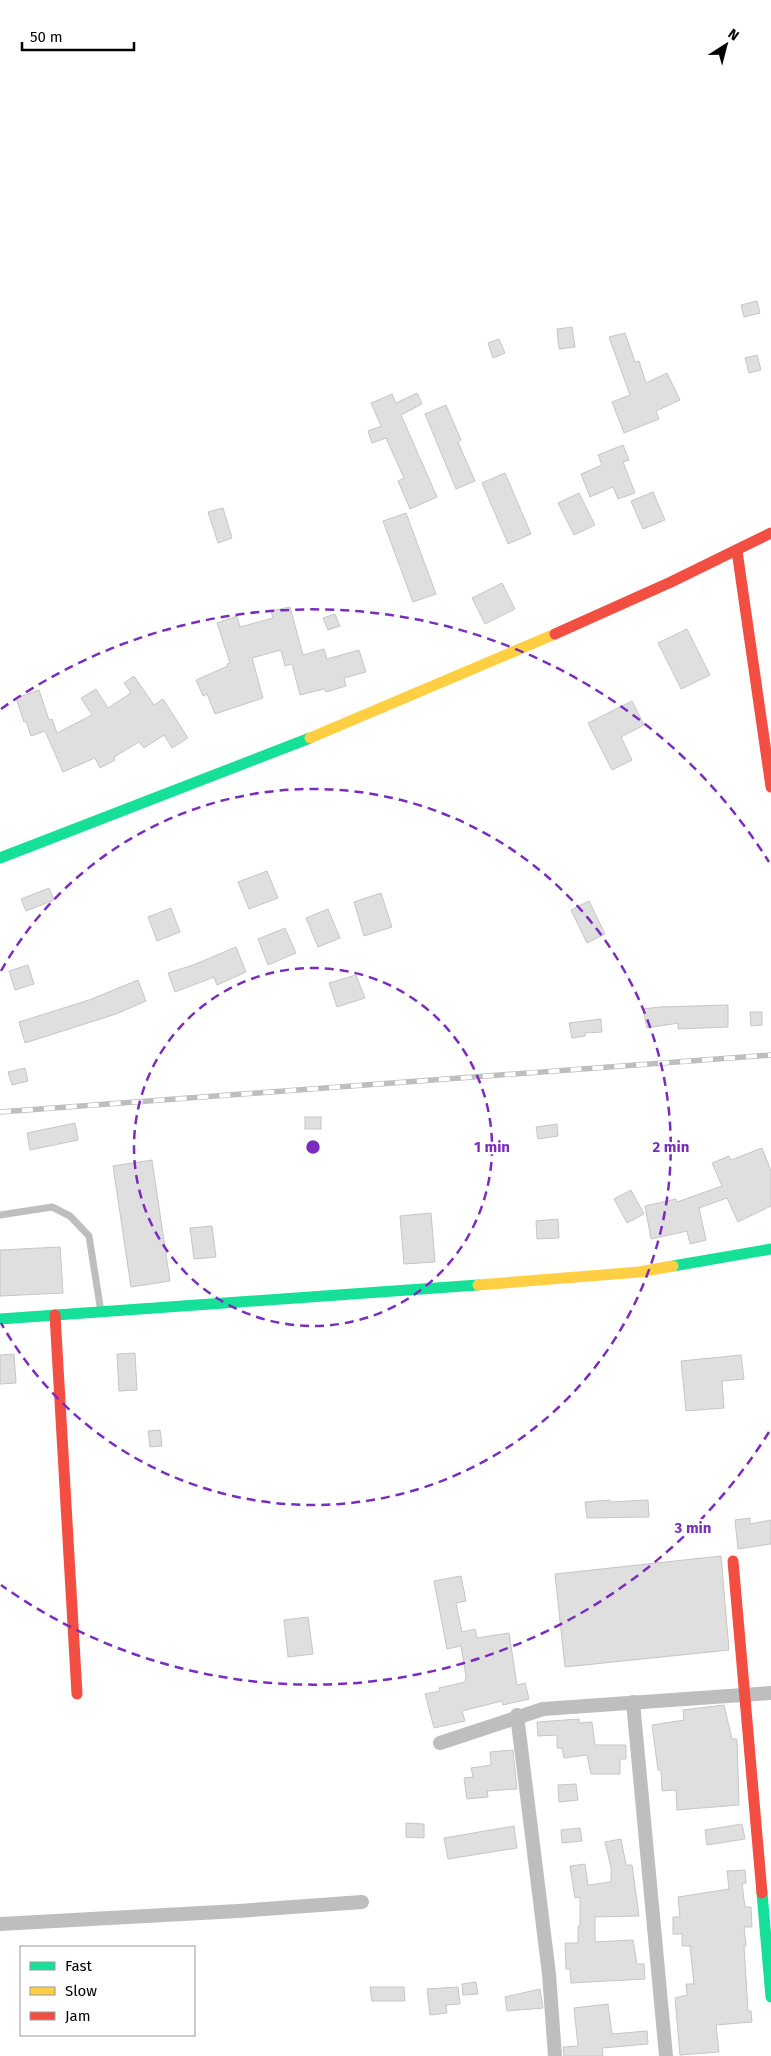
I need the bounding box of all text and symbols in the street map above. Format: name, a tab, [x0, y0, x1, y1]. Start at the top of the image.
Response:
scale bar	[22, 20, 135, 52]
north arrow	[701, 20, 751, 70]
text: N	[725, 25, 742, 44]
text: 50 m	[30, 28, 63, 46]
centre of rings	[304, 1138, 322, 1156]
text: 1 min	[474, 1138, 510, 1156]
text: 2 min	[653, 1138, 689, 1156]
text: 3 min	[674, 1519, 711, 1537]
legend	[20, 1946, 195, 2036]
text: Fast	[65, 1957, 92, 1975]
text: Slow	[65, 1982, 97, 2000]
text: Jam	[65, 2007, 91, 2025]

